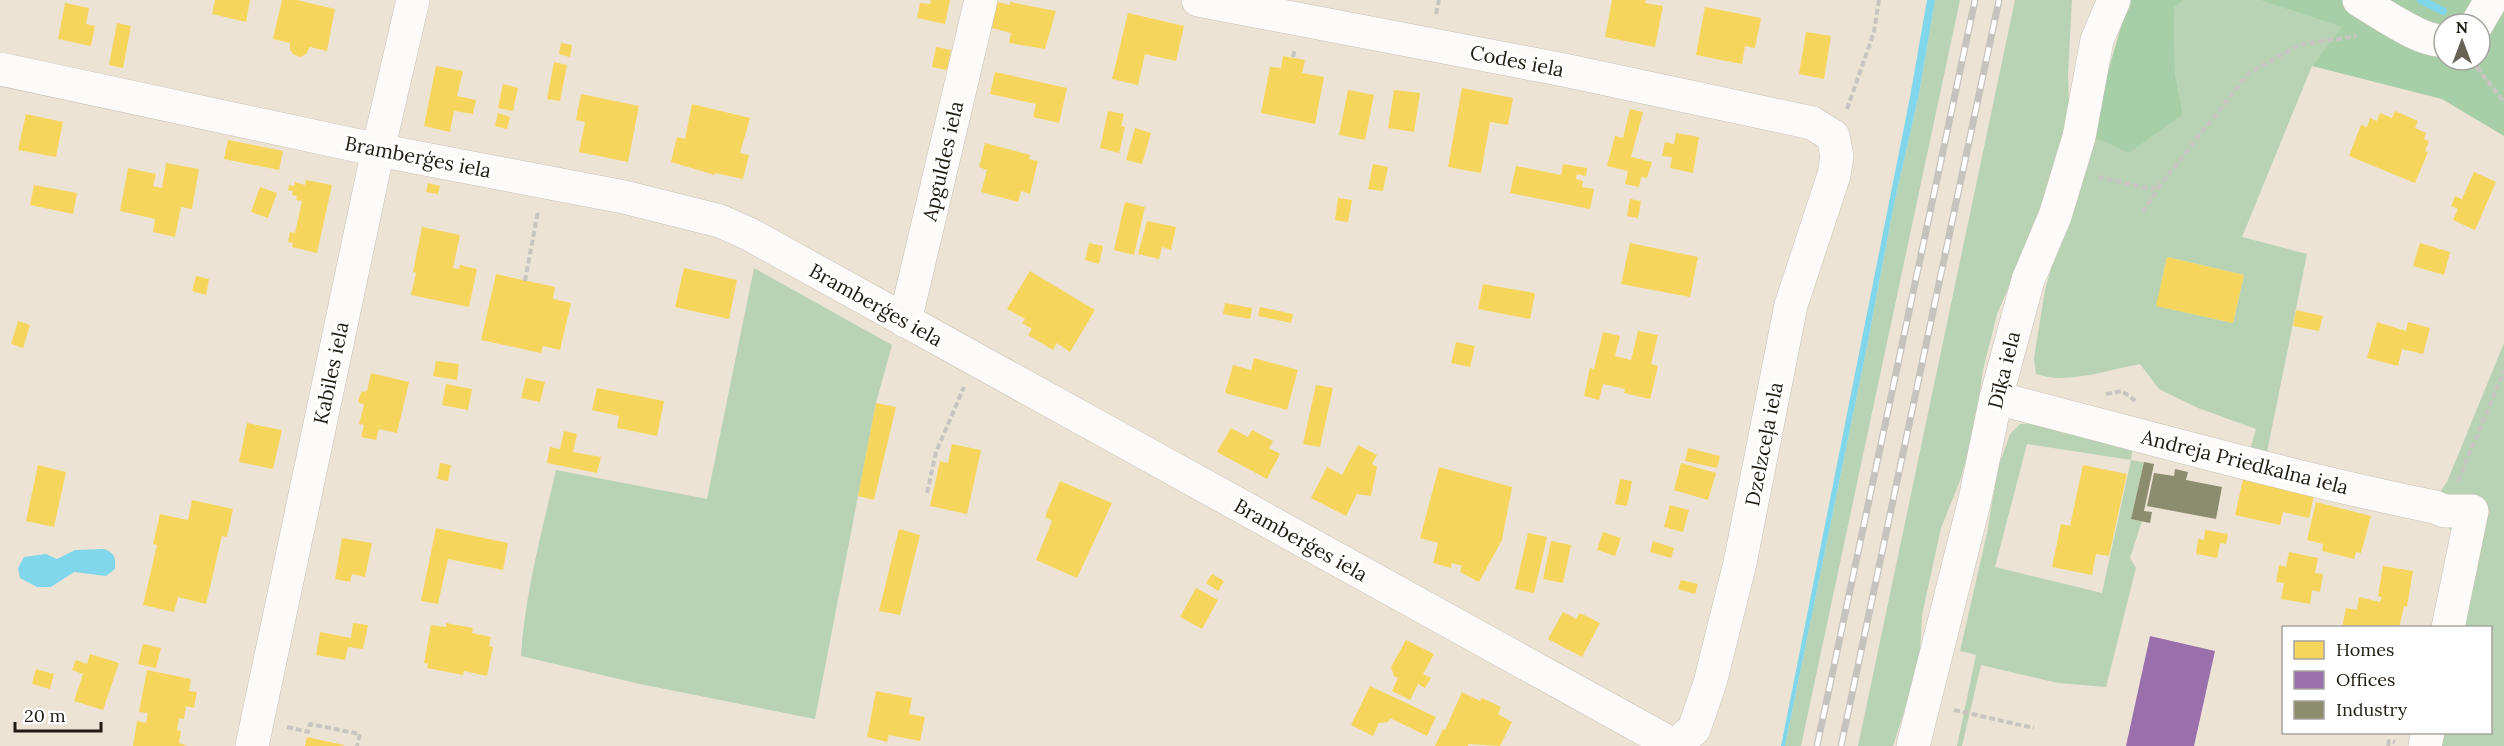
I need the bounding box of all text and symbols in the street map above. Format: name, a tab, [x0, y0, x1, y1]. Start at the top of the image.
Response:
north arrow	[2432, 12, 2492, 72]
text: N	[2456, 17, 2468, 37]
street label: Codes iela	[1468, 39, 1566, 82]
street label: Apguldes iela	[916, 98, 968, 224]
street label: Bramberģes iela	[343, 130, 493, 183]
street label: Bramberģes iela	[805, 258, 947, 352]
street label: Kabiles iela	[307, 319, 354, 426]
street label: Dīķa iela	[1982, 328, 2026, 412]
street label: Dzelzceļa iela	[1739, 380, 1789, 508]
street label: Andreja Priedkalna iela	[2138, 423, 2351, 499]
street label: Bramberģes iela	[1230, 493, 1372, 587]
legend	[2282, 626, 2492, 734]
text: Homes	[2336, 638, 2394, 661]
text: Offices	[2336, 668, 2395, 691]
scale bar	[15, 695, 100, 733]
text: Industry	[2336, 698, 2408, 721]
text: 20 m	[24, 704, 66, 727]

